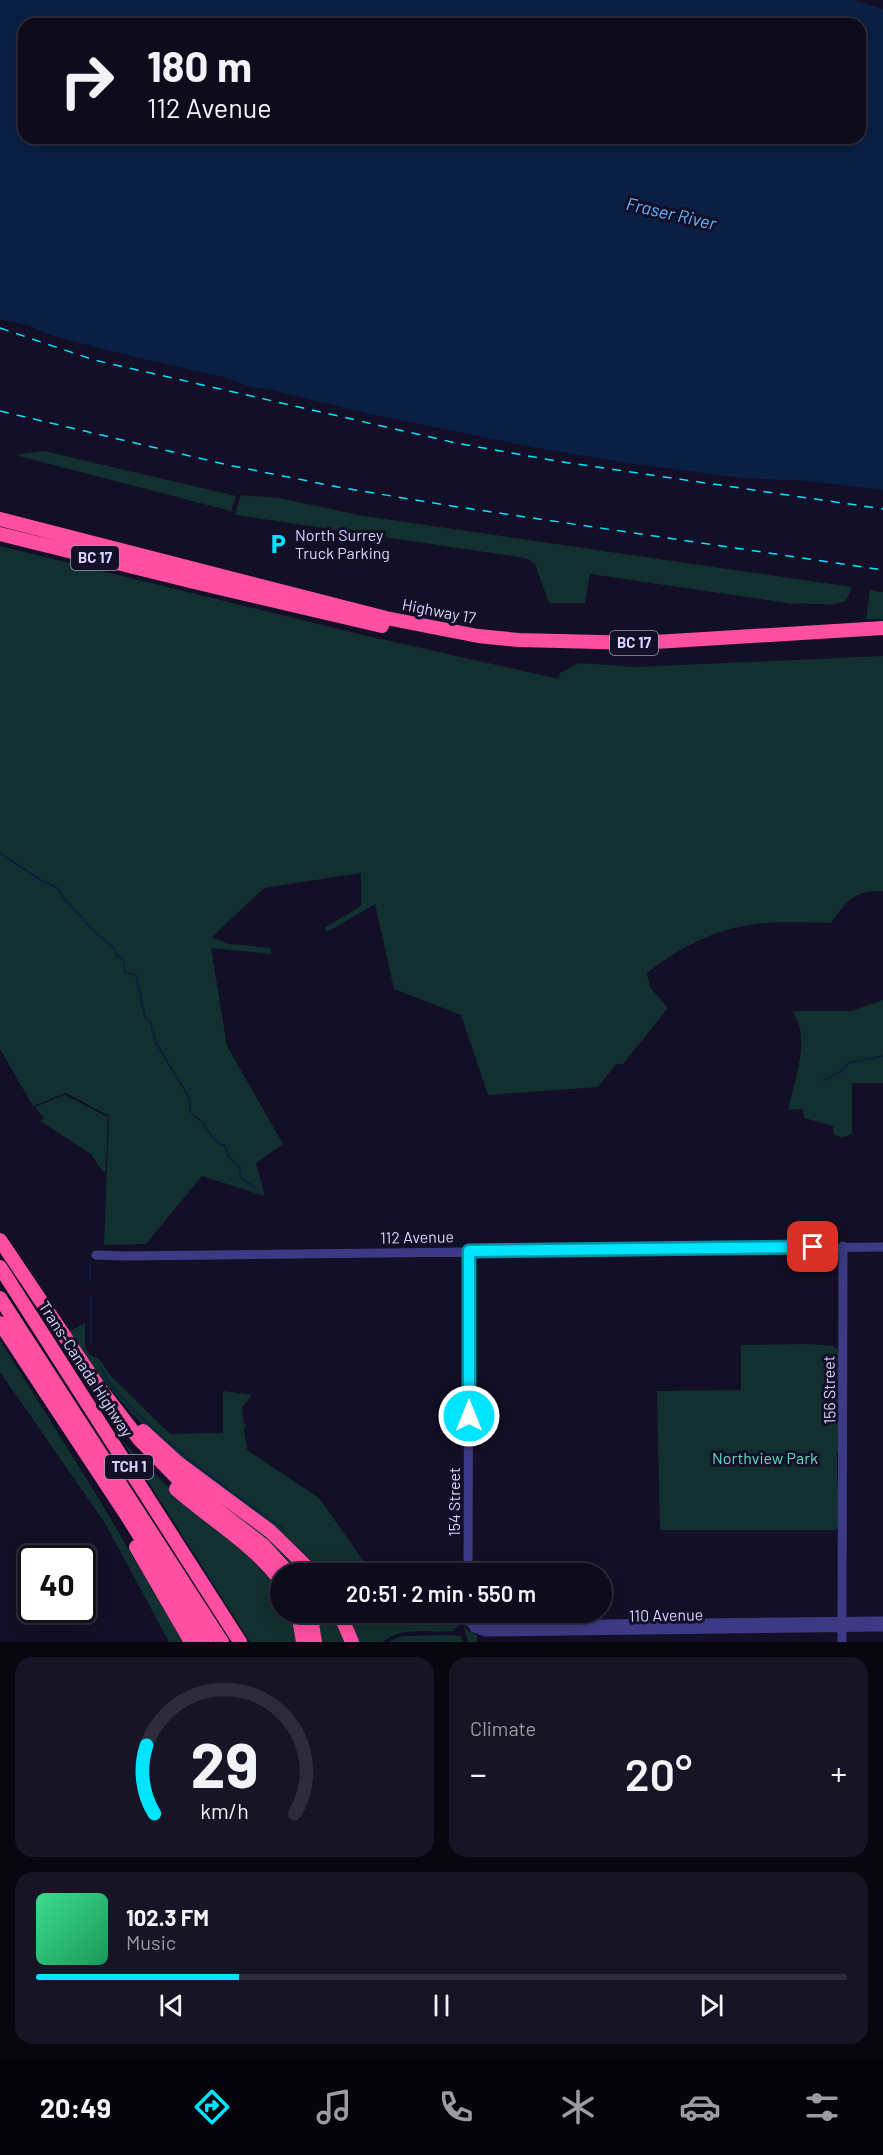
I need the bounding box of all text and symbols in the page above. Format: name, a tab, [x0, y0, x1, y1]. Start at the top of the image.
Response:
text: 180 m	[147, 40, 252, 90]
icon: right	[48, 42, 126, 120]
text: 112 Avenue	[147, 91, 272, 123]
water label: Fraser River	[624, 192, 719, 234]
place label: North Surrey Truck Parking	[295, 525, 390, 562]
parking icon: North Surrey Truck Parking	[266, 532, 290, 556]
road number: BC 17	[71, 546, 119, 570]
street label: Highway 17	[401, 594, 478, 627]
road number: BC 17	[610, 631, 658, 655]
pin	[787, 1221, 838, 1272]
street label: 112 Avenue	[380, 1226, 454, 1247]
icon: arrive	[796, 1230, 829, 1263]
street label: Trans-Canada Highway	[35, 1297, 138, 1441]
street label: 156 Street	[818, 1355, 839, 1425]
position arrow	[437, 1384, 501, 1448]
park label: Northview Park	[712, 1448, 818, 1467]
road number: TCH 1	[105, 1455, 153, 1479]
street label: 154 Street	[444, 1467, 463, 1537]
speed limit sign: 40	[18, 1545, 96, 1623]
text: 20:51 · 2 min · 550 m	[346, 1580, 536, 1606]
street label: 110 Avenue	[629, 1604, 703, 1625]
text: Climate	[470, 1716, 536, 1740]
text: 29	[190, 1726, 259, 1800]
text: 20°	[625, 1746, 692, 1800]
text: −	[470, 1753, 487, 1793]
text: +	[831, 1753, 847, 1793]
text: km/h	[200, 1798, 249, 1823]
text: 102.3 FM	[126, 1904, 209, 1930]
text: Music	[126, 1930, 176, 1954]
icon: previous	[155, 1989, 188, 2022]
icon: pause	[425, 1989, 458, 2022]
icon: next	[695, 1989, 728, 2022]
icon: directions	[191, 2086, 233, 2128]
icon: music	[313, 2086, 355, 2128]
icon: phone	[435, 2086, 477, 2128]
icon: climate	[557, 2086, 599, 2128]
icon: car	[679, 2086, 721, 2128]
icon: filters	[801, 2086, 843, 2128]
text: 20:49	[40, 2091, 111, 2123]

